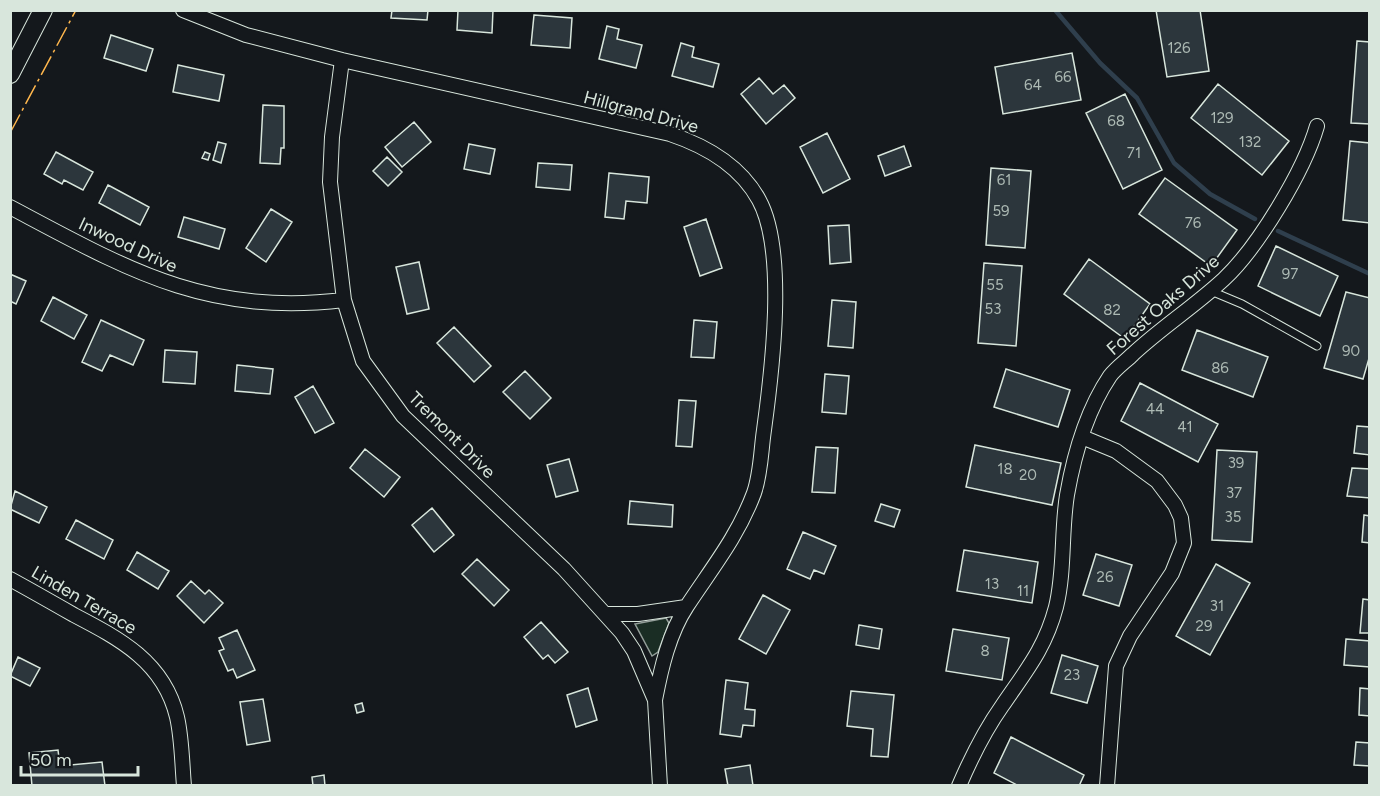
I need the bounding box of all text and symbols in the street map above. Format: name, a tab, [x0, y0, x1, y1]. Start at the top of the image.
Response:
house number: 126	[1167, 39, 1191, 57]
house number: 66	[1055, 68, 1072, 86]
house number: 64	[1024, 76, 1042, 94]
street label: Hillgrand Drive	[581, 86, 701, 138]
house number: 129	[1210, 109, 1234, 127]
house number: 68	[1107, 112, 1125, 130]
house number: 132	[1239, 133, 1261, 151]
house number: 71	[1127, 144, 1141, 162]
house number: 61	[997, 171, 1011, 189]
house number: 59	[992, 202, 1010, 220]
street label: Inwood Drive	[75, 213, 181, 277]
house number: 76	[1185, 214, 1202, 232]
street label: Forest Oaks Drive	[1102, 250, 1224, 360]
house number: 97	[1282, 265, 1298, 283]
house number: 55	[986, 276, 1004, 294]
house number: 53	[985, 300, 1001, 318]
house number: 82	[1103, 301, 1121, 319]
house number: 90	[1342, 342, 1360, 360]
house number: 86	[1211, 359, 1229, 377]
street label: Tremont Drive	[404, 387, 500, 483]
house number: 44	[1146, 400, 1164, 418]
house number: 41	[1177, 418, 1193, 436]
house number: 39	[1228, 454, 1244, 472]
house number: 18	[997, 460, 1013, 478]
house number: 20	[1019, 466, 1037, 484]
house number: 37	[1226, 484, 1242, 502]
house number: 35	[1225, 508, 1241, 526]
street label: Linden Terrace	[27, 561, 141, 639]
house number: 26	[1097, 568, 1114, 586]
house number: 13	[985, 575, 999, 593]
house number: 11	[1017, 582, 1029, 600]
house number: 31	[1210, 597, 1224, 615]
house number: 29	[1196, 617, 1212, 635]
house number: 8	[980, 642, 990, 660]
house number: 23	[1064, 666, 1080, 684]
scale bar	[21, 739, 138, 777]
text: 50 m	[30, 749, 72, 771]

